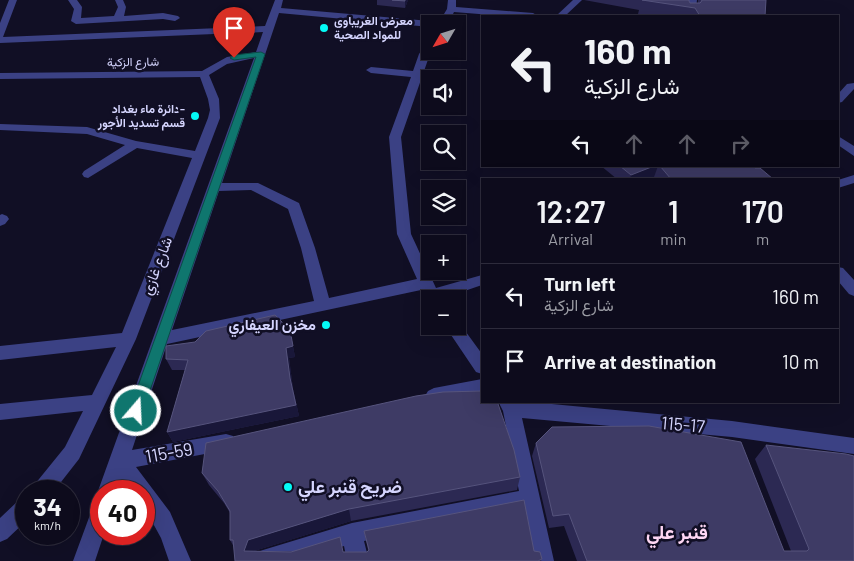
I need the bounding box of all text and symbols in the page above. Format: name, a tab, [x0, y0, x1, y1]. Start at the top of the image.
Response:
pin	[213, 7, 255, 58]
place label: معرض الغريباوي للمواد الصحية	[334, 13, 413, 43]
icon: arrive	[220, 14, 248, 42]
north arrow	[421, 15, 466, 60]
map controls	[421, 15, 466, 335]
marker: معرض الغريباوي للمواد الصحية	[318, 22, 330, 34]
text: 160 m	[584, 29, 671, 71]
icon: left	[501, 35, 566, 100]
street label: شارع الزكية	[107, 54, 159, 71]
button: sound	[421, 70, 466, 115]
text: شارع الزكية	[584, 72, 680, 98]
place label: دائرة ماء بغداد- قسم تسديد الأجور	[97, 101, 185, 131]
marker: دائرة ماء بغداد- قسم تسديد الأجور	[189, 110, 201, 122]
button: search	[421, 125, 466, 170]
icon: left	[567, 130, 595, 158]
icon: ahead	[620, 130, 648, 158]
icon: ahead	[673, 130, 701, 158]
icon: right	[726, 130, 754, 158]
button: layers	[421, 180, 466, 225]
text: 12:27	[536, 193, 605, 229]
text: 1	[668, 193, 679, 229]
text: 170	[742, 193, 784, 229]
text: Arrival	[548, 229, 593, 248]
text: min	[660, 229, 686, 248]
text: m	[756, 229, 769, 248]
street label: شارع غازي	[137, 234, 180, 299]
button: +	[421, 235, 466, 280]
text: Turn left	[544, 272, 615, 295]
icon: left	[501, 282, 529, 310]
text: 160 m	[772, 285, 819, 308]
button: −	[421, 290, 466, 335]
text: شارع الزكية	[544, 295, 614, 314]
place label: مخزن العيفاري	[228, 315, 316, 338]
marker: مخزن العيفاري	[320, 319, 332, 331]
icon: arrive	[501, 347, 529, 375]
text: Arrive at destination	[544, 350, 716, 373]
text: 10 m	[782, 350, 819, 373]
position arrow	[109, 384, 161, 436]
street label: 115-17	[660, 411, 706, 437]
street label: 115-59	[143, 437, 194, 467]
place label: ضريح قنبر علي	[298, 475, 402, 502]
speed limit sign: 40	[90, 480, 155, 545]
marker: ضريح قنبر علي	[282, 481, 294, 493]
text: 34	[33, 491, 62, 521]
text: km/h	[34, 518, 61, 532]
district label: قنبر علي	[646, 520, 708, 549]

